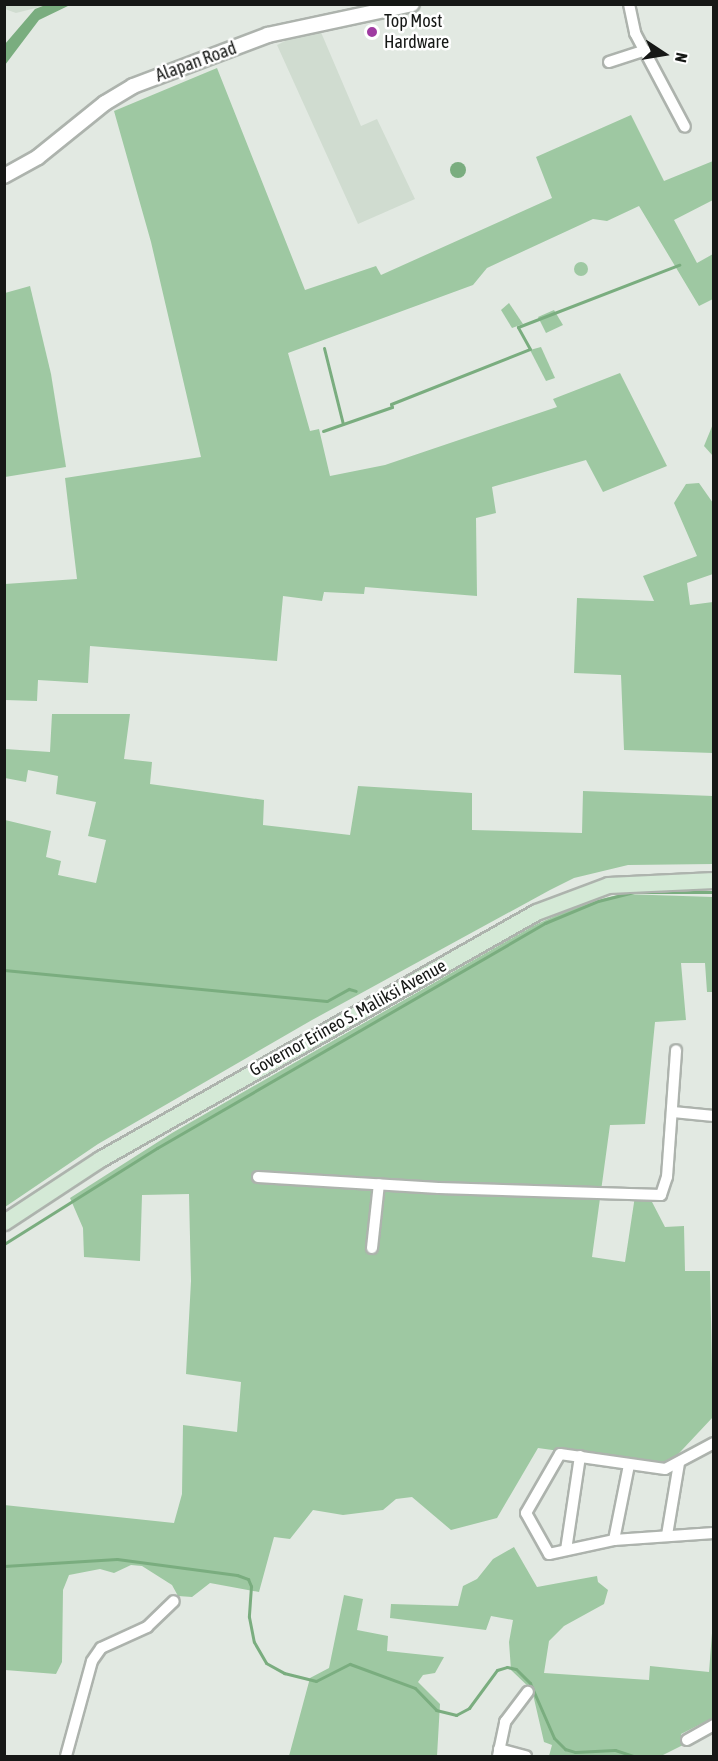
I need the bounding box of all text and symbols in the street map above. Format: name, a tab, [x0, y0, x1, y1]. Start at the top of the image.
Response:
place label: Top Most Hardware	[384, 11, 449, 54]
north arrow	[634, 24, 694, 84]
marker: Top Most Hardware	[365, 25, 379, 39]
street label: Alapan Road	[153, 37, 239, 87]
text: N	[672, 51, 691, 64]
street label: Governor Erineo S. Maliksi Avenue	[246, 955, 450, 1081]

